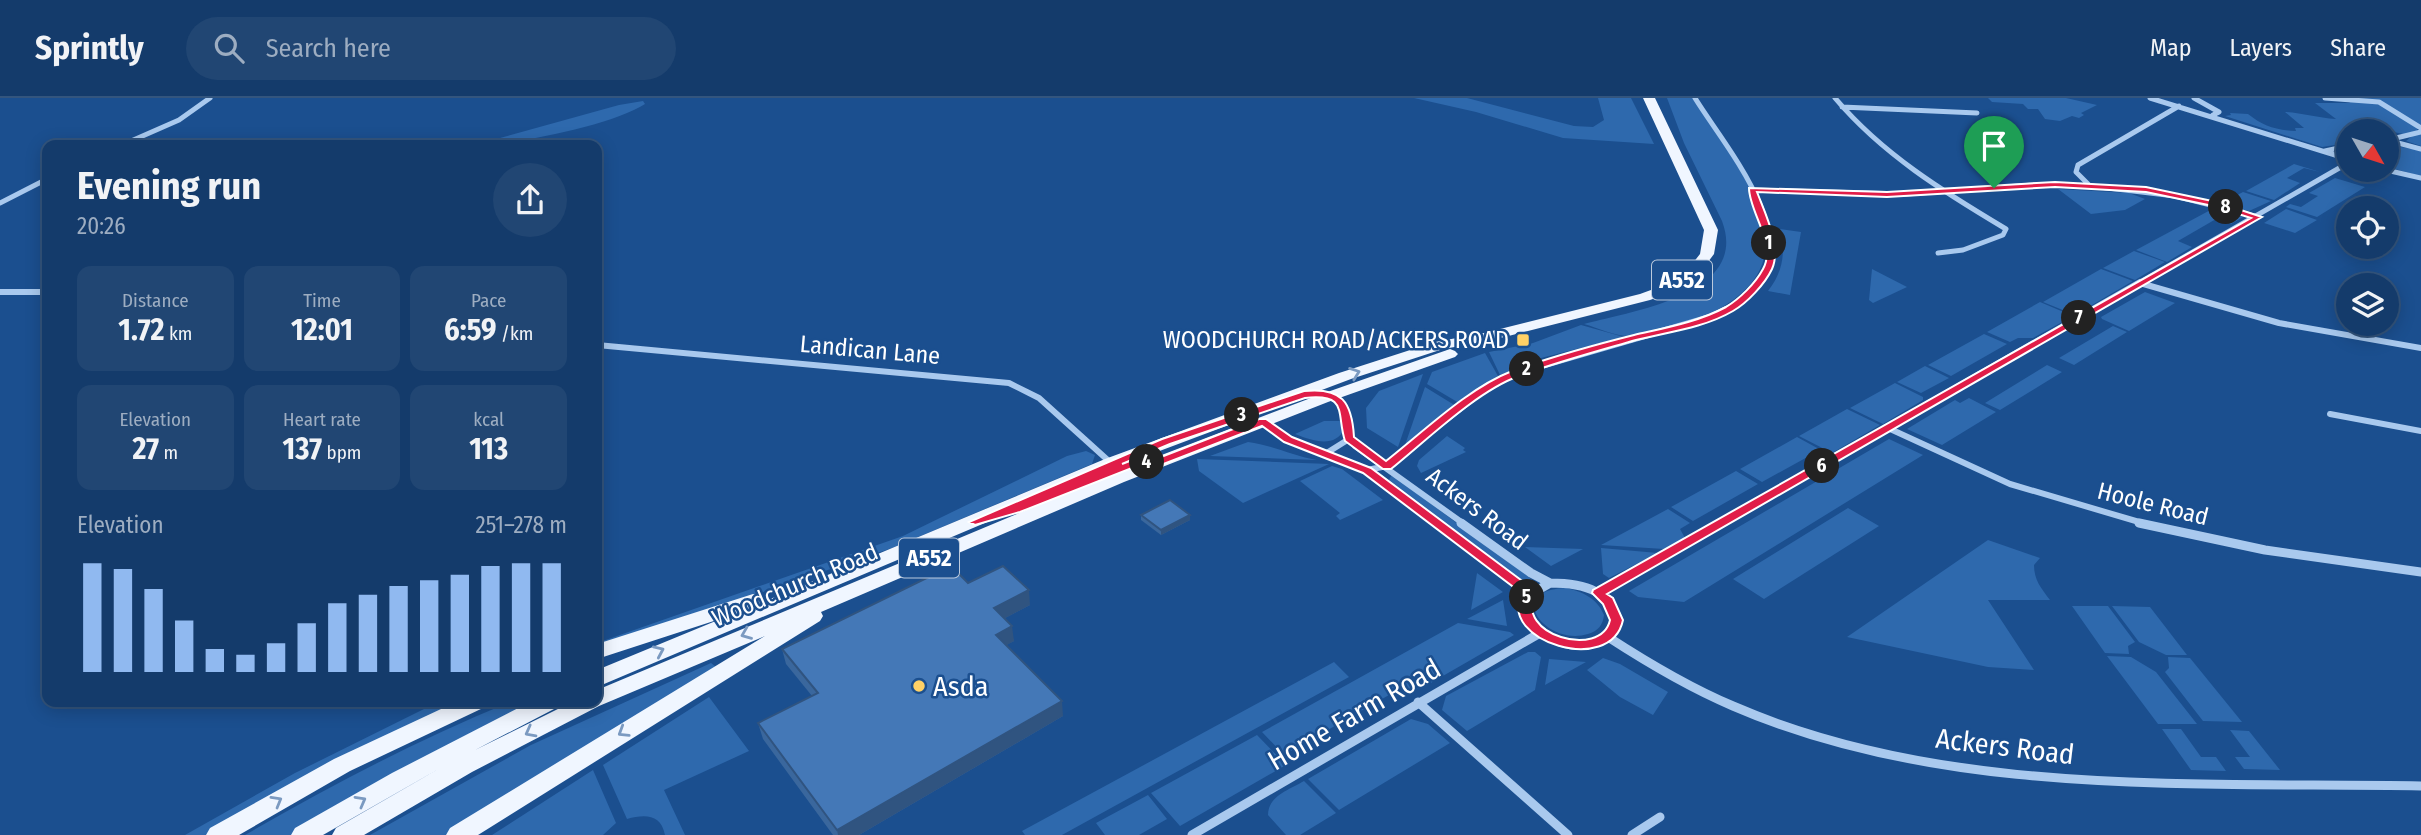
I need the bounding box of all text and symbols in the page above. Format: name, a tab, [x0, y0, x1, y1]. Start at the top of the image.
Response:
search box	[186, 17, 676, 80]
text: Sprintly	[35, 28, 144, 68]
icon: search	[210, 29, 248, 67]
text: Search here	[266, 33, 391, 64]
text: Map	[2150, 34, 2192, 62]
text: Layers	[2230, 34, 2292, 62]
text: Share	[2330, 34, 2386, 62]
pin	[1964, 116, 2024, 188]
north arrow	[2336, 119, 2399, 182]
map controls	[2336, 119, 2399, 336]
icon: arrive	[1975, 127, 2013, 165]
text: Evening run	[77, 163, 261, 209]
button: share	[493, 163, 567, 237]
pin: 8	[2208, 190, 2244, 224]
text: 8	[2220, 195, 2231, 218]
button: locate	[2336, 196, 2399, 259]
text: 20:26	[77, 212, 126, 240]
pin: 1	[1752, 226, 1786, 260]
text: 1	[1764, 231, 1773, 254]
road number: A552	[1652, 260, 1712, 300]
button: layers	[2336, 273, 2399, 336]
text: Distance	[122, 289, 189, 312]
text: Time	[303, 289, 341, 312]
text: Pace	[471, 289, 506, 312]
pin: 7	[2062, 300, 2096, 336]
text: 7	[2074, 306, 2083, 329]
text: 1.72	[118, 312, 164, 348]
text: 12:01	[291, 312, 353, 348]
text: 6:59	[444, 312, 497, 348]
text: km	[164, 322, 192, 345]
text: /km	[497, 322, 533, 345]
place label: WOODCHURCH ROAD/ACKERS ROAD	[1163, 326, 1509, 354]
street label: Landican Lane	[799, 330, 941, 370]
marker: WOODCHURCH ROAD/ACKERS ROAD	[1515, 332, 1531, 348]
pin: 2	[1510, 352, 1544, 386]
text: 2	[1522, 357, 1531, 380]
one-way arrow	[1348, 367, 1361, 381]
pin: 3	[1224, 398, 1260, 432]
text: 3	[1237, 403, 1246, 426]
text: Elevation	[120, 408, 191, 431]
text: Heart rate	[283, 408, 361, 431]
text: kcal	[473, 408, 504, 431]
text: 27	[133, 431, 159, 467]
text: 137	[283, 431, 322, 467]
text: 113	[469, 431, 508, 467]
text: m	[159, 441, 178, 464]
text: bpm	[322, 441, 361, 464]
pin: 4	[1130, 444, 1164, 480]
pin: 6	[1804, 448, 1840, 484]
text: 4	[1142, 450, 1151, 473]
text: 6	[1817, 454, 1826, 477]
street label: Ackers Road	[1421, 462, 1533, 556]
street label: Hoole Road	[2095, 477, 2211, 531]
text: Elevation	[77, 511, 164, 539]
text: 251–278 m	[476, 511, 567, 539]
street label: Woodchurch Road	[708, 537, 882, 633]
road number: A552	[899, 538, 959, 578]
pin: 5	[1510, 580, 1544, 614]
text: 5	[1522, 585, 1531, 608]
one-way arrow	[741, 626, 754, 640]
one-way arrow	[652, 645, 664, 659]
street label: Home Farm Road	[1262, 652, 1446, 777]
place label: Asda	[933, 670, 988, 703]
marker: Asda	[911, 678, 927, 694]
street label: Ackers Road	[1934, 722, 2076, 771]
one-way arrow	[525, 723, 537, 737]
one-way arrow	[617, 723, 630, 736]
one-way arrow	[270, 796, 283, 809]
one-way arrow	[354, 796, 367, 809]

